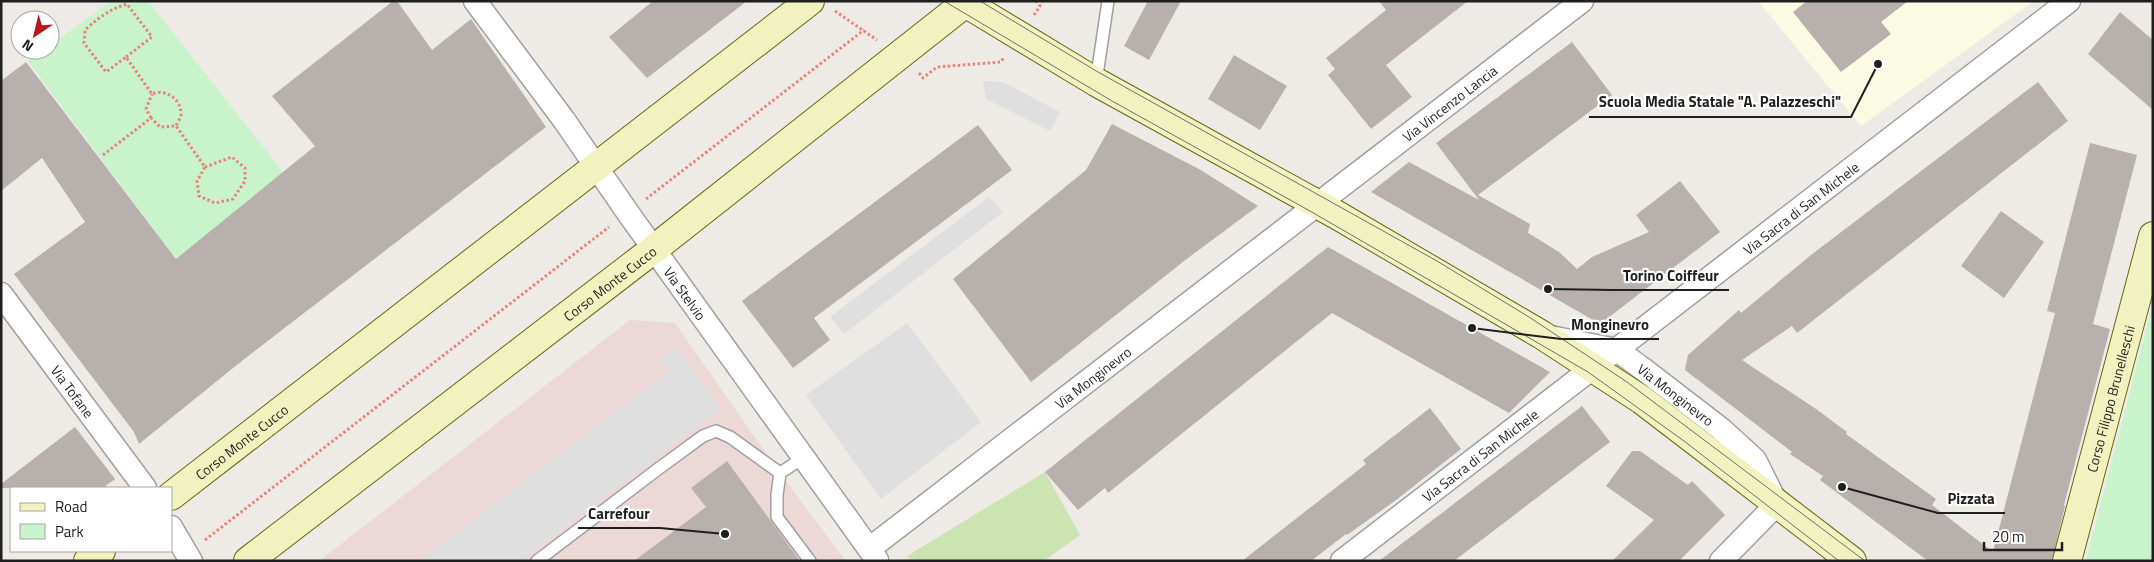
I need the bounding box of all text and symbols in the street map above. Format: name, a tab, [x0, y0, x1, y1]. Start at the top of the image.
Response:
north arrow	[10, 10, 60, 60]
text: N	[17, 35, 37, 57]
street label: Via Vincenzo Lancia	[1397, 60, 1501, 146]
callout: Scuola Media Statale "A. Palazzeschi"	[1589, 87, 1851, 117]
text: Scuola Media Statale "A. Palazzeschi"	[1599, 90, 1841, 113]
street label: Via Sacra di San Michele	[1738, 156, 1863, 259]
street label: Corso Monte Cucco	[558, 240, 661, 326]
callout: Torino Coiffeur	[1613, 260, 1729, 290]
street label: Via Stelvio	[659, 262, 712, 324]
text: Torino Coiffeur	[1623, 264, 1719, 287]
callout: Monginevro	[1561, 309, 1659, 339]
text: Monginevro	[1571, 313, 1649, 336]
street label: Corso Filippo Brunelleschi	[2080, 323, 2139, 474]
street label: Via Monginevro	[1050, 341, 1135, 413]
street label: Via Monginevro	[1633, 358, 1719, 431]
street label: Via Tofane	[46, 360, 100, 422]
street label: Corso Monte Cucco	[190, 399, 292, 484]
street label: Via Sacra di San Michele	[1417, 403, 1542, 506]
callout: Pizzata	[1938, 483, 2005, 513]
legend	[10, 487, 172, 552]
text: Pizzata	[1947, 487, 1995, 510]
text: Road	[55, 495, 87, 518]
callout: Carrefour	[578, 498, 660, 528]
text: Carrefour	[588, 502, 650, 525]
text: Park	[55, 520, 84, 543]
scale bar	[1984, 520, 2062, 552]
text: 20 m	[1992, 525, 2025, 548]

